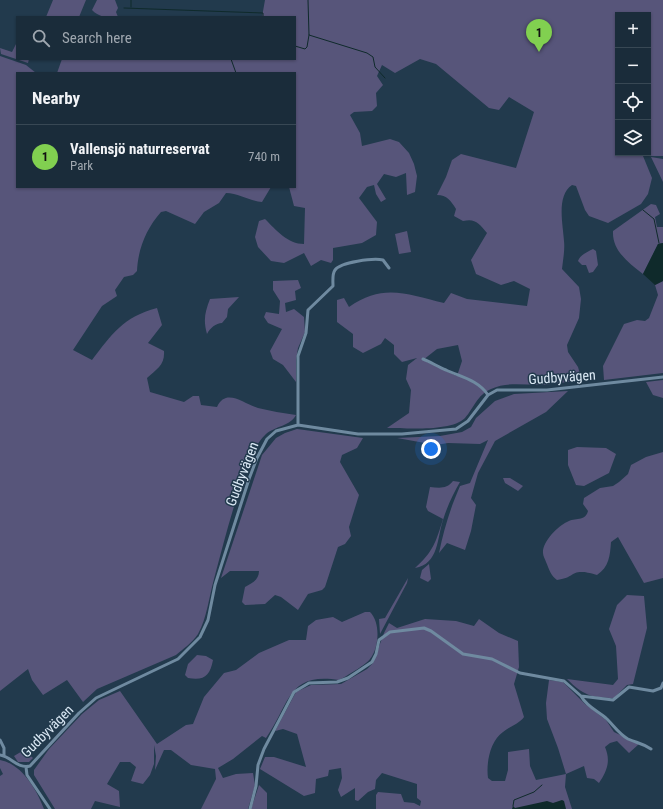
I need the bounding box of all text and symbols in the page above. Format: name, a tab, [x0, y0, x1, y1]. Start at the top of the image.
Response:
map controls	[615, 12, 651, 156]
button: +	[615, 12, 651, 48]
search box	[16, 16, 296, 60]
pin: 1	[526, 19, 552, 52]
icon: search	[30, 27, 52, 49]
text: Search here	[62, 29, 132, 47]
button: −	[615, 48, 651, 84]
button: locate	[615, 84, 651, 120]
text: Nearby	[32, 88, 80, 108]
button: layers	[615, 120, 651, 156]
text: Vallensjö naturreservat	[70, 140, 210, 158]
text: 1	[42, 149, 48, 164]
text: 740 m	[248, 149, 280, 164]
text: Park	[70, 158, 93, 173]
street label: Gudbyvägen	[528, 367, 596, 387]
your location	[421, 439, 441, 459]
street label: Gudbyvägen	[222, 440, 262, 508]
street label: Gudbyvägen	[17, 701, 77, 761]

